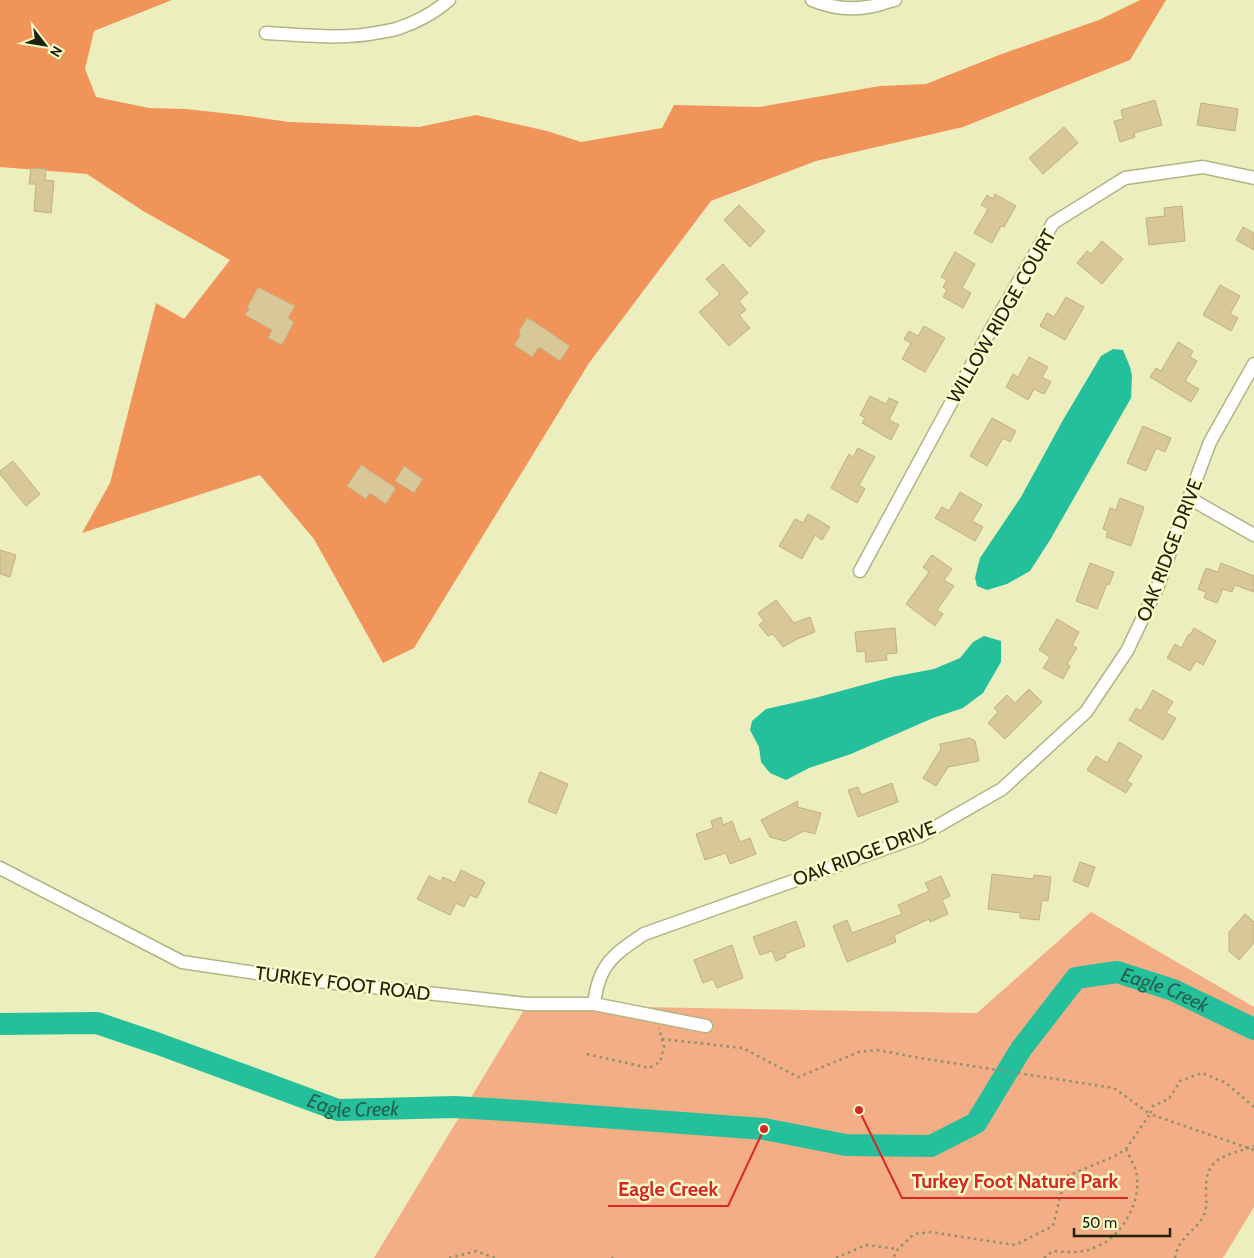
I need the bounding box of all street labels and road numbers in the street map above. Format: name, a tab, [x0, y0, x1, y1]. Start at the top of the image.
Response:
street label: WILLOW RIDGE COURT	[942, 225, 1061, 407]
street label: OAK RIDGE DRIVE	[1132, 476, 1207, 625]
street label: OAK RIDGE DRIVE	[790, 816, 939, 891]
street label: TURKEY FOOT ROAD	[254, 961, 432, 1006]

